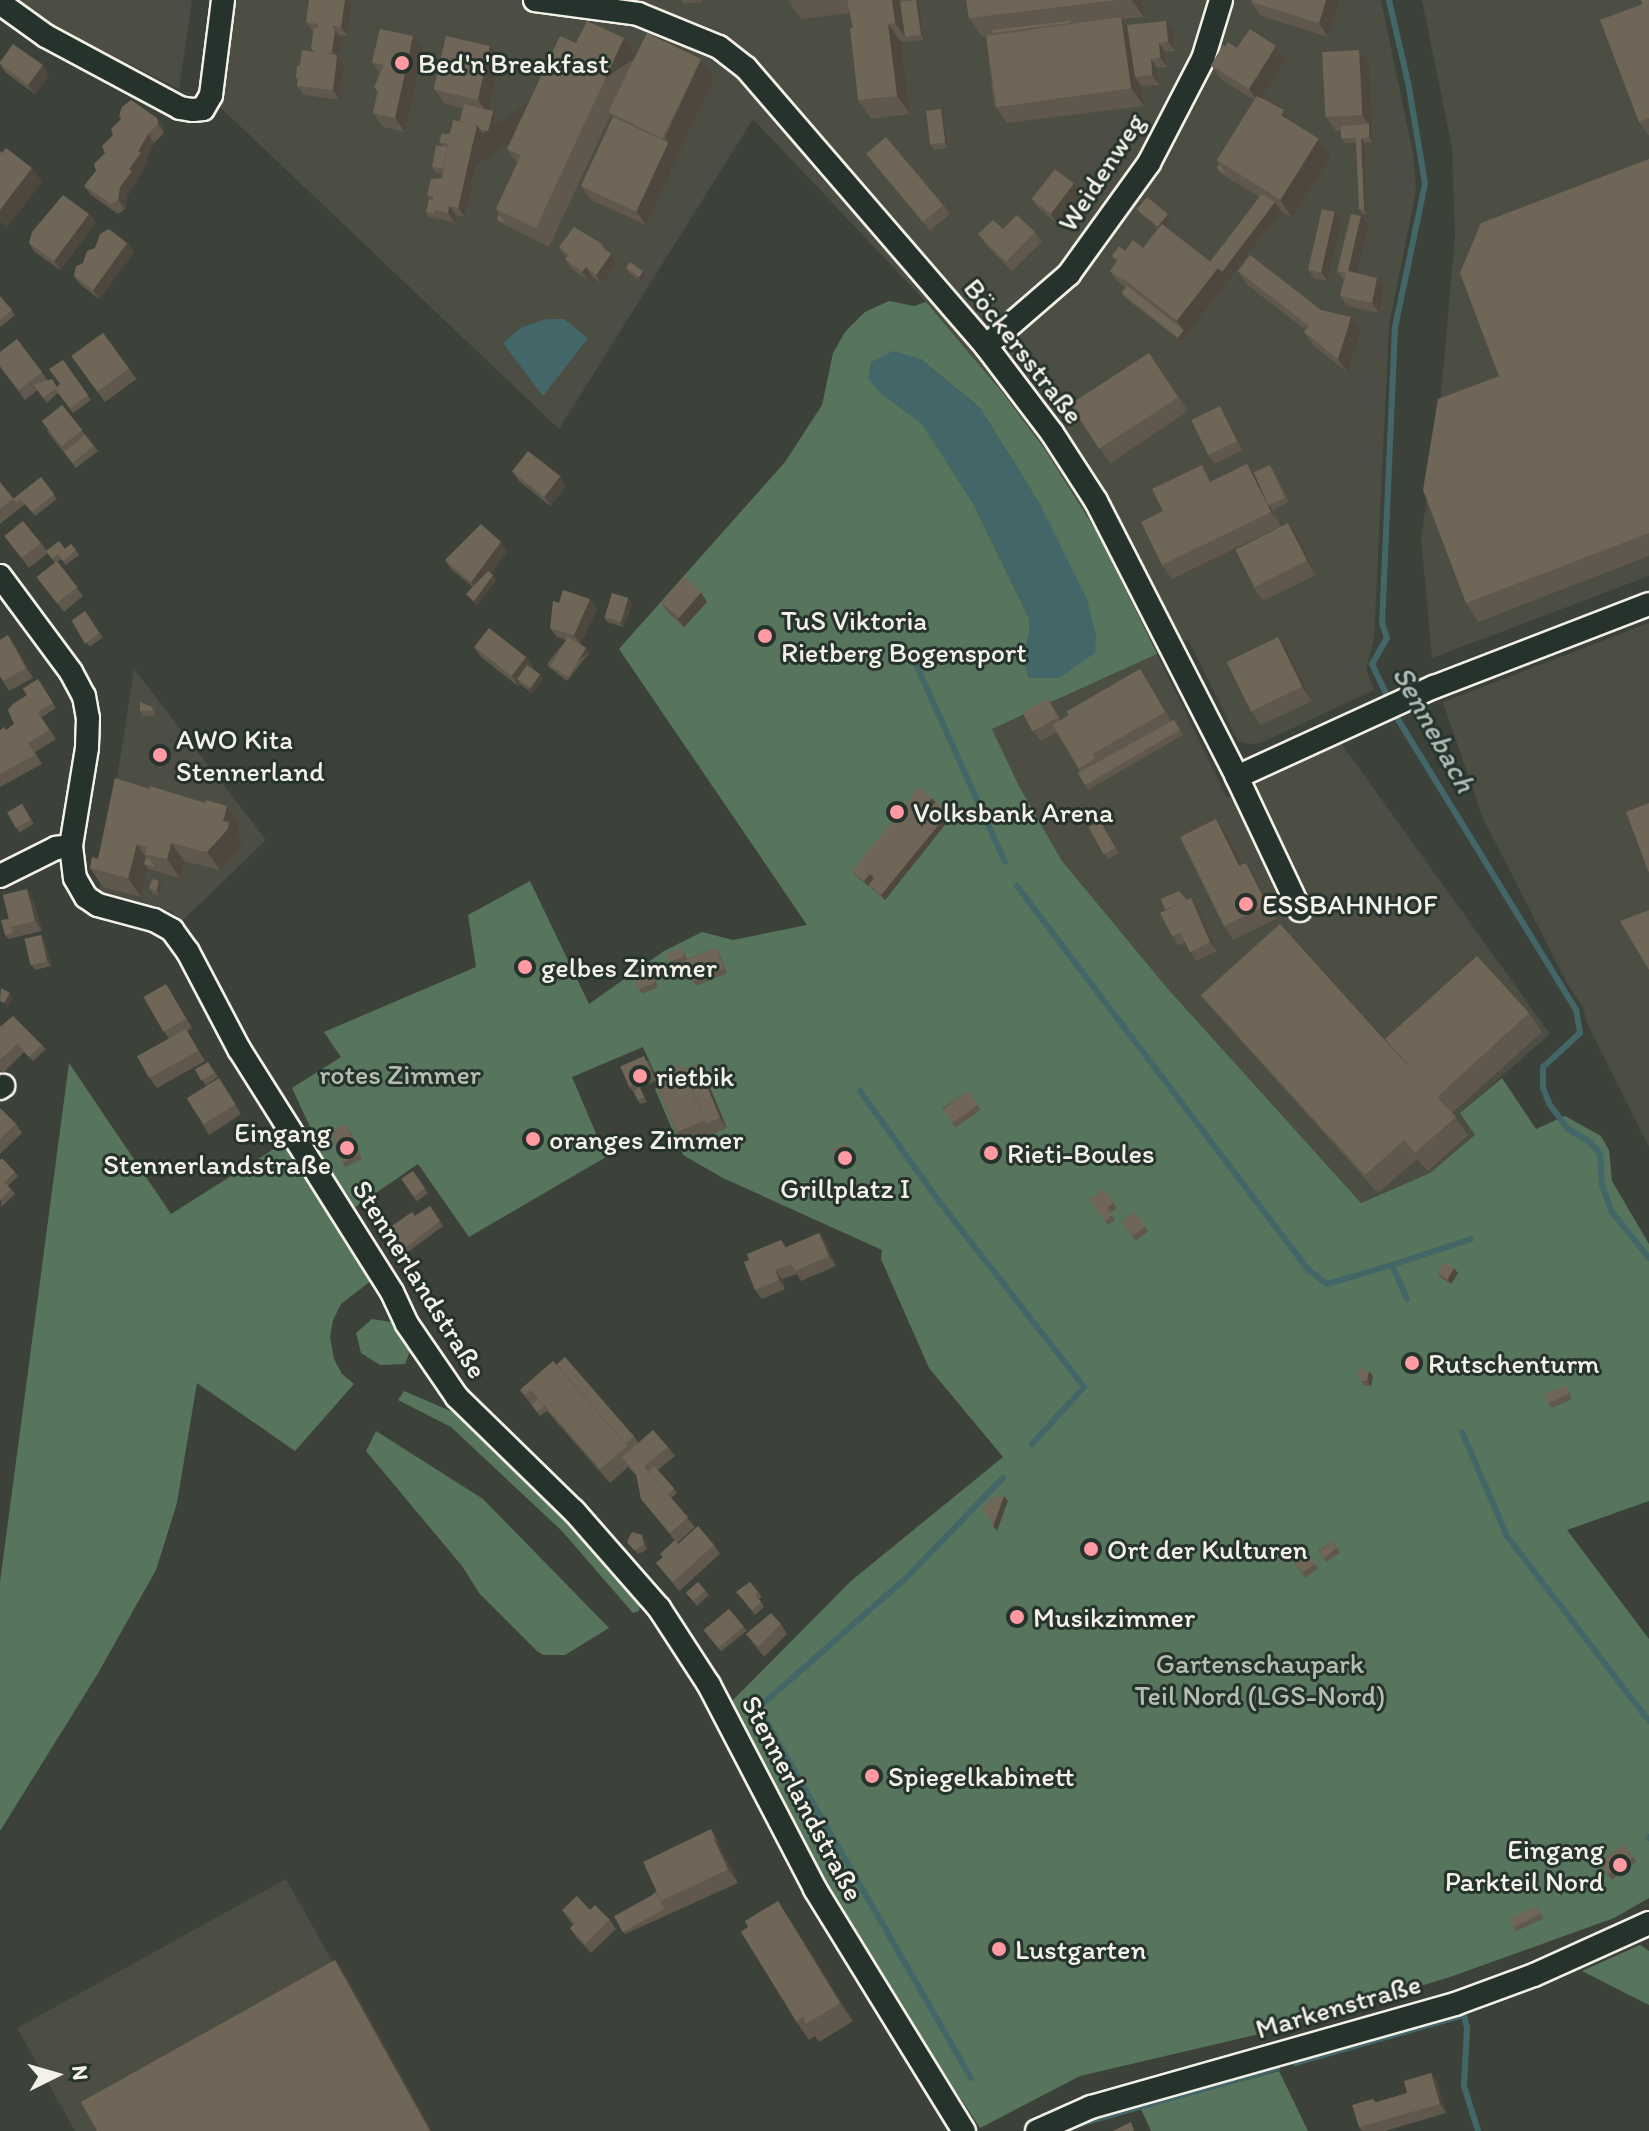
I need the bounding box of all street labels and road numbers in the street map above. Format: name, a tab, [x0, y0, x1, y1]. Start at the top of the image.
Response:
street label: Weidenweg	[1050, 107, 1152, 237]
street label: Böckersstraße	[957, 272, 1091, 430]
street label: Stennerlandstraße	[345, 1174, 495, 1384]
street label: Stennerlandstraße	[735, 1690, 871, 1906]
street label: Markenstraße	[1252, 1966, 1424, 2046]

